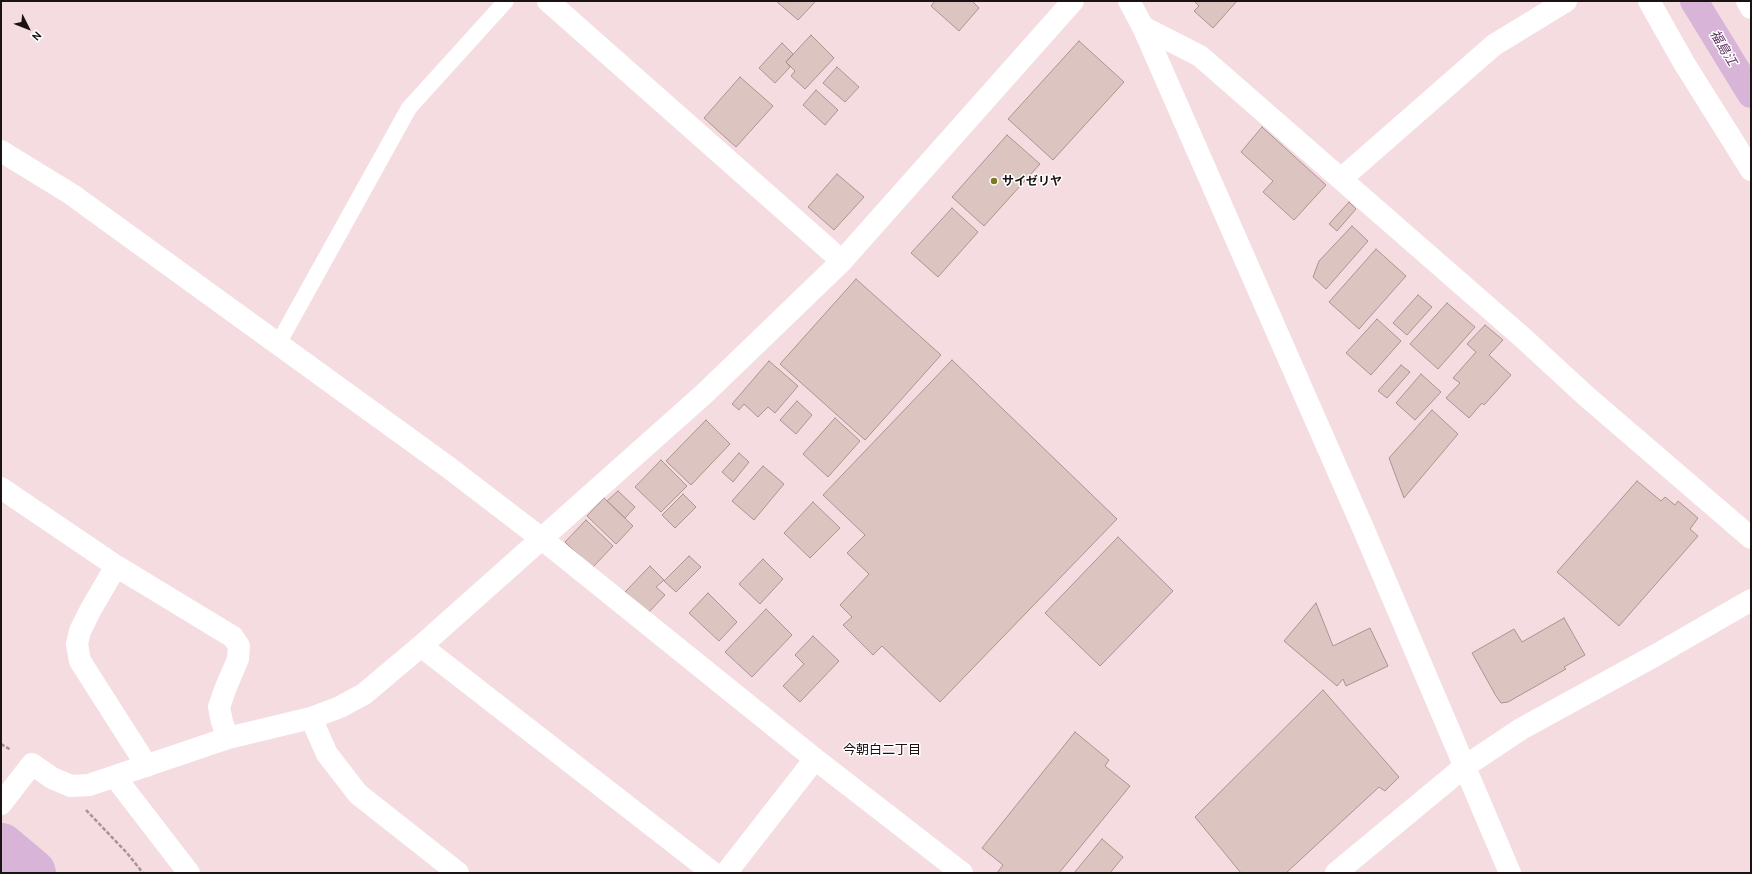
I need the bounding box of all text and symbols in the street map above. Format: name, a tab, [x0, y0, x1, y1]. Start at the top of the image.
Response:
north arrow	[8, 8, 48, 48]
water label: 福島江	[1706, 27, 1740, 69]
text: N	[29, 28, 45, 44]
place label: サイゼリヤ	[1002, 174, 1062, 188]
marker: サイゼリヤ	[989, 176, 999, 186]
district label: 今朝白二丁目	[843, 742, 921, 758]

